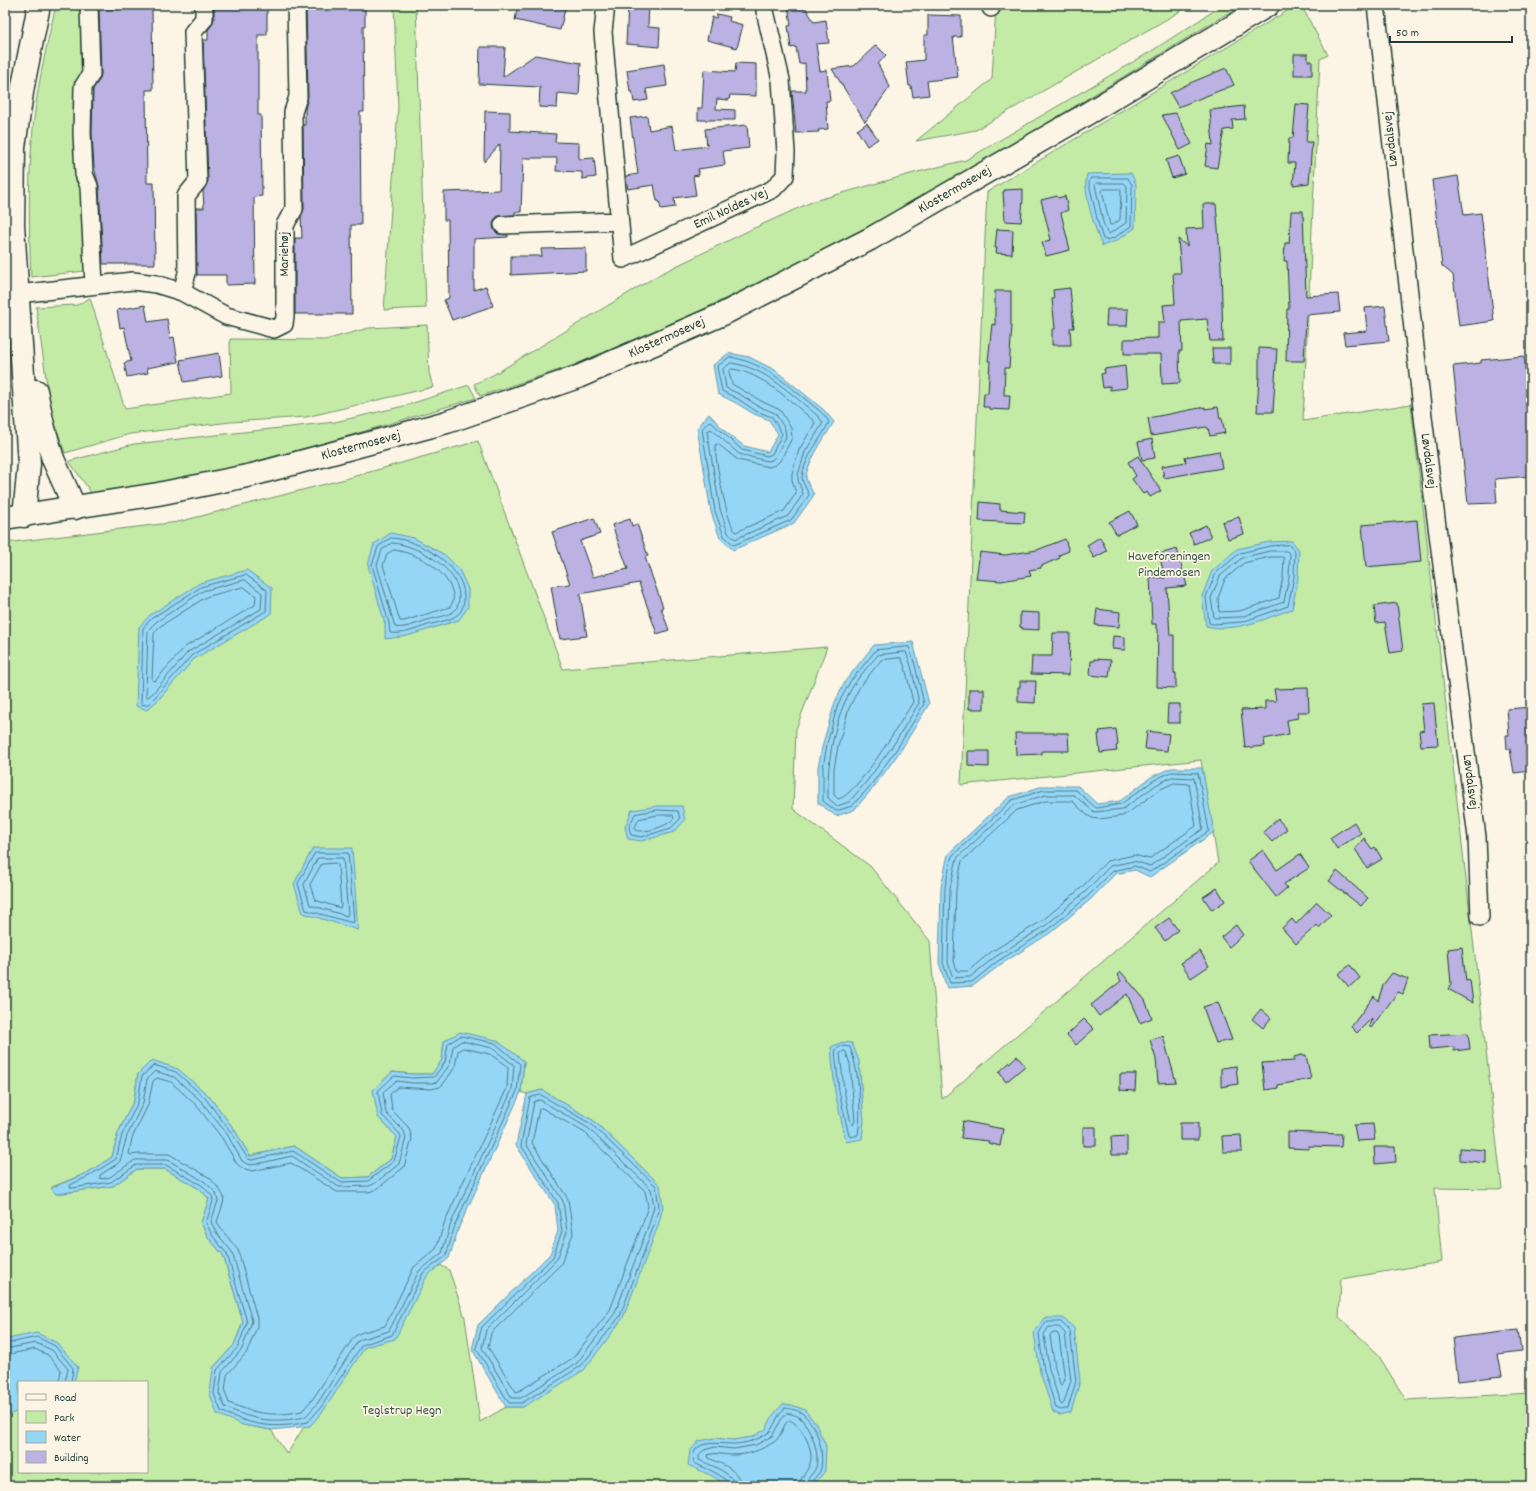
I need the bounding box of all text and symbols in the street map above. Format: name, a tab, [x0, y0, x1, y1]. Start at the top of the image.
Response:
scale bar	[1390, 18, 1512, 44]
text: 50 m	[1396, 25, 1419, 42]
street label: Løvdalsvej	[1378, 110, 1404, 168]
street label: Klostermosevej	[914, 161, 996, 219]
street label: Emil Noldes Vej	[691, 183, 771, 235]
street label: Mariehøj	[275, 232, 295, 277]
street label: Klostermosevej	[625, 312, 709, 364]
street label: Klostermosevej	[319, 426, 403, 466]
street label: Løvdalsvej	[1415, 432, 1441, 490]
park label: Haveforeningen Pindemosen	[1128, 547, 1210, 583]
street label: Løvdalsvej	[1457, 753, 1483, 811]
legend	[18, 1381, 148, 1473]
text: Road	[54, 1390, 76, 1407]
park label: Teglstrup Hegn	[362, 1401, 442, 1421]
text: Park	[54, 1410, 75, 1427]
text: Water	[54, 1430, 81, 1447]
text: Building	[54, 1450, 89, 1467]

